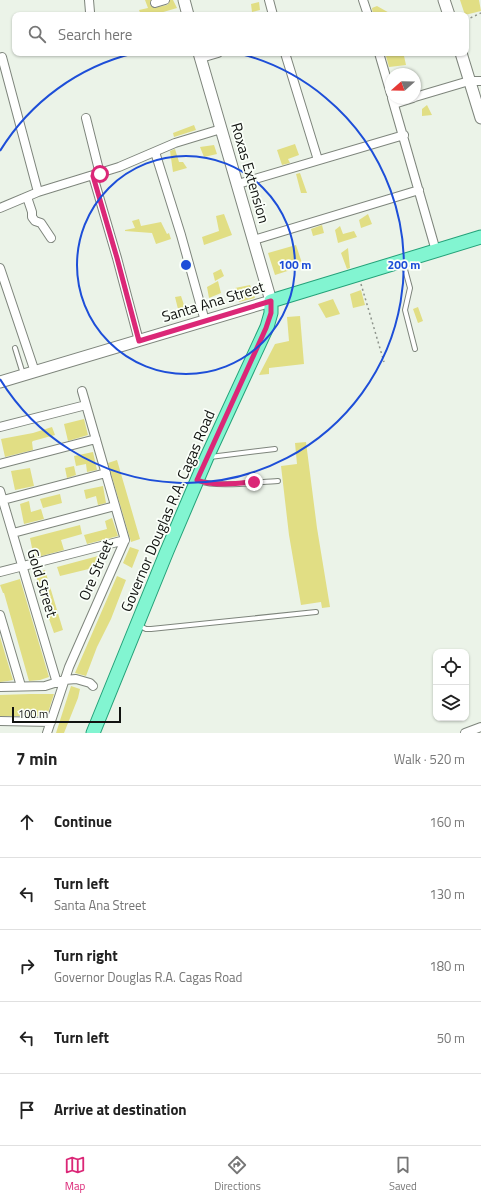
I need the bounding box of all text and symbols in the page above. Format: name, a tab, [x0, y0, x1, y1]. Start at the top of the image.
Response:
search box	[12, 12, 469, 56]
icon: search	[26, 23, 48, 45]
text: Search here	[58, 23, 132, 46]
north arrow	[385, 68, 421, 104]
street label: Roxas Extension	[225, 120, 276, 226]
route start	[91, 165, 109, 183]
text: 100 m	[279, 255, 311, 274]
text: 200 m	[388, 255, 420, 274]
centre of rings	[179, 258, 193, 272]
street label: Santa Ana Street	[159, 275, 268, 328]
street label: Governor Douglas R.A. Cagas Road	[114, 406, 221, 615]
route end	[245, 473, 263, 491]
street label: Ore Street	[72, 535, 119, 604]
street label: Gold Street	[21, 546, 64, 621]
map controls	[433, 649, 469, 721]
button: locate	[433, 649, 469, 685]
button: layers	[433, 685, 469, 721]
scale bar	[12, 705, 121, 724]
text: 100 m	[18, 706, 48, 722]
text: 7 min	[16, 746, 57, 772]
text: Walk · 520 m	[394, 749, 465, 769]
text: Continue	[54, 810, 112, 833]
icon: ahead	[16, 811, 38, 833]
text: 160 m	[429, 812, 465, 832]
text: Turn left	[54, 872, 109, 895]
icon: left	[16, 883, 38, 905]
text: 130 m	[429, 884, 465, 904]
text: Santa Ana Street	[54, 895, 146, 915]
text: Turn right	[54, 944, 118, 967]
icon: right	[16, 955, 38, 977]
text: 180 m	[429, 956, 465, 976]
text: Governor Douglas R.A. Cagas Road	[54, 967, 242, 987]
text: Turn left	[54, 1026, 109, 1049]
icon: left	[16, 1027, 38, 1049]
text: 50 m	[437, 1028, 465, 1048]
text: Arrive at destination	[54, 1098, 187, 1121]
icon: arrive	[16, 1099, 38, 1121]
tab: Map	[64, 1154, 86, 1194]
tab: Directions	[214, 1154, 261, 1194]
tab: Saved	[389, 1154, 417, 1194]

